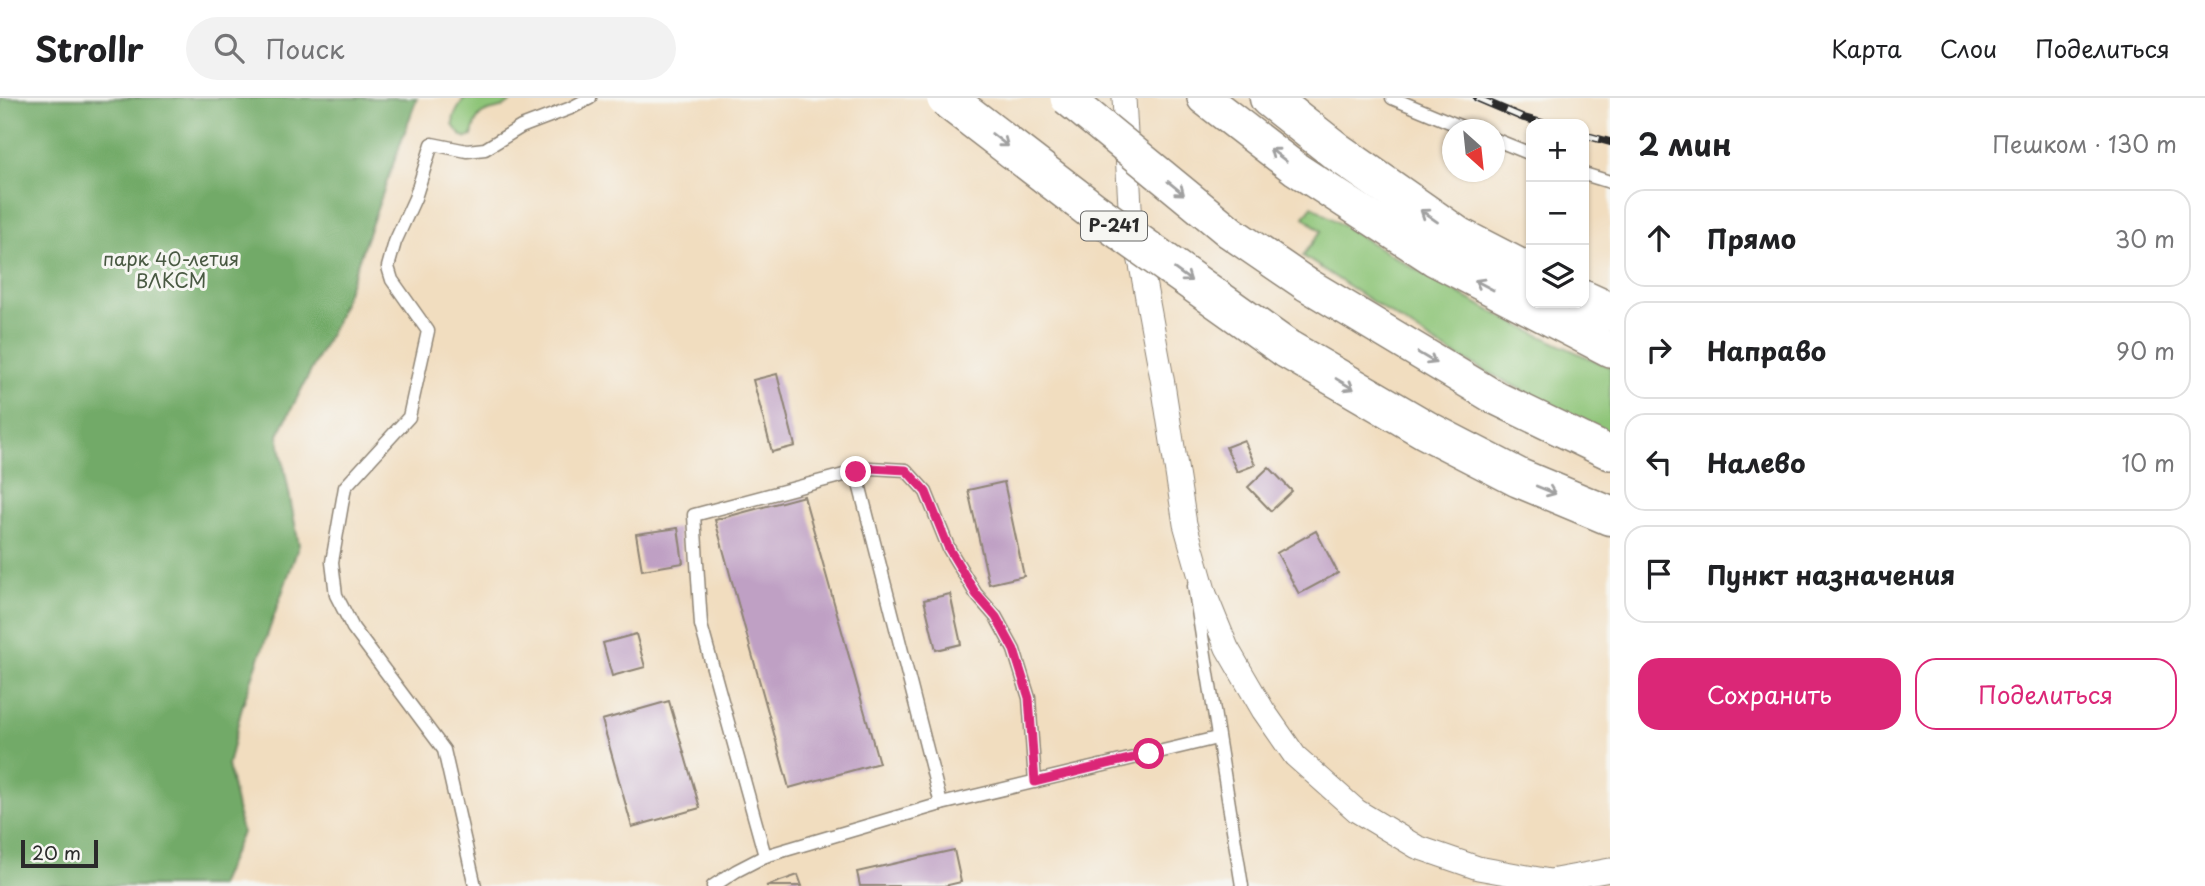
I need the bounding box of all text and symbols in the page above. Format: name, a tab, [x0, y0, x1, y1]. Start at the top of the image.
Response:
search box	[186, 17, 676, 80]
text: Strollr	[35, 23, 144, 73]
icon: search	[210, 29, 248, 67]
text: Поиск	[266, 29, 345, 68]
text: Карта	[1831, 30, 1902, 66]
text: Слои	[1940, 30, 1997, 66]
text: Поделиться	[2035, 30, 2170, 66]
north arrow	[1442, 119, 1505, 182]
map controls	[1526, 119, 1589, 308]
button: +	[1526, 119, 1589, 182]
text: 2 мин	[1638, 121, 1732, 166]
text: Пешком · 130 m	[1992, 126, 2177, 161]
one-way arrow	[991, 132, 1009, 147]
one-way arrow	[1268, 148, 1287, 163]
one-way arrow	[1167, 180, 1185, 196]
button: −	[1526, 182, 1589, 245]
one-way arrow	[1420, 209, 1440, 223]
road number: Р-241	[1081, 211, 1147, 240]
icon: ahead	[1640, 219, 1678, 257]
text: Прямо	[1707, 219, 1796, 258]
text: 30 m	[2114, 221, 2175, 256]
park label: парк 40-летия ВЛКСМ	[103, 244, 239, 294]
button: layers	[1526, 245, 1589, 308]
one-way arrow	[1173, 268, 1192, 282]
one-way arrow	[1474, 278, 1495, 292]
icon: right	[1640, 331, 1678, 369]
text: Направо	[1707, 331, 1826, 370]
text: 90 m	[2116, 333, 2175, 368]
one-way arrow	[1416, 351, 1436, 365]
one-way arrow	[1335, 378, 1355, 392]
icon: left	[1640, 443, 1678, 481]
text: Налево	[1707, 443, 1805, 482]
text: 10 m	[2121, 445, 2175, 480]
route end	[840, 456, 871, 487]
one-way arrow	[1535, 484, 1557, 497]
icon: arrive	[1640, 555, 1678, 593]
text: Пункт назначения	[1707, 555, 1955, 594]
button: Сохранить	[1638, 658, 1901, 730]
button: Поделиться	[1915, 658, 2177, 730]
route start	[1133, 738, 1164, 769]
scale bar	[21, 837, 98, 869]
text: 20 m	[32, 838, 81, 866]

